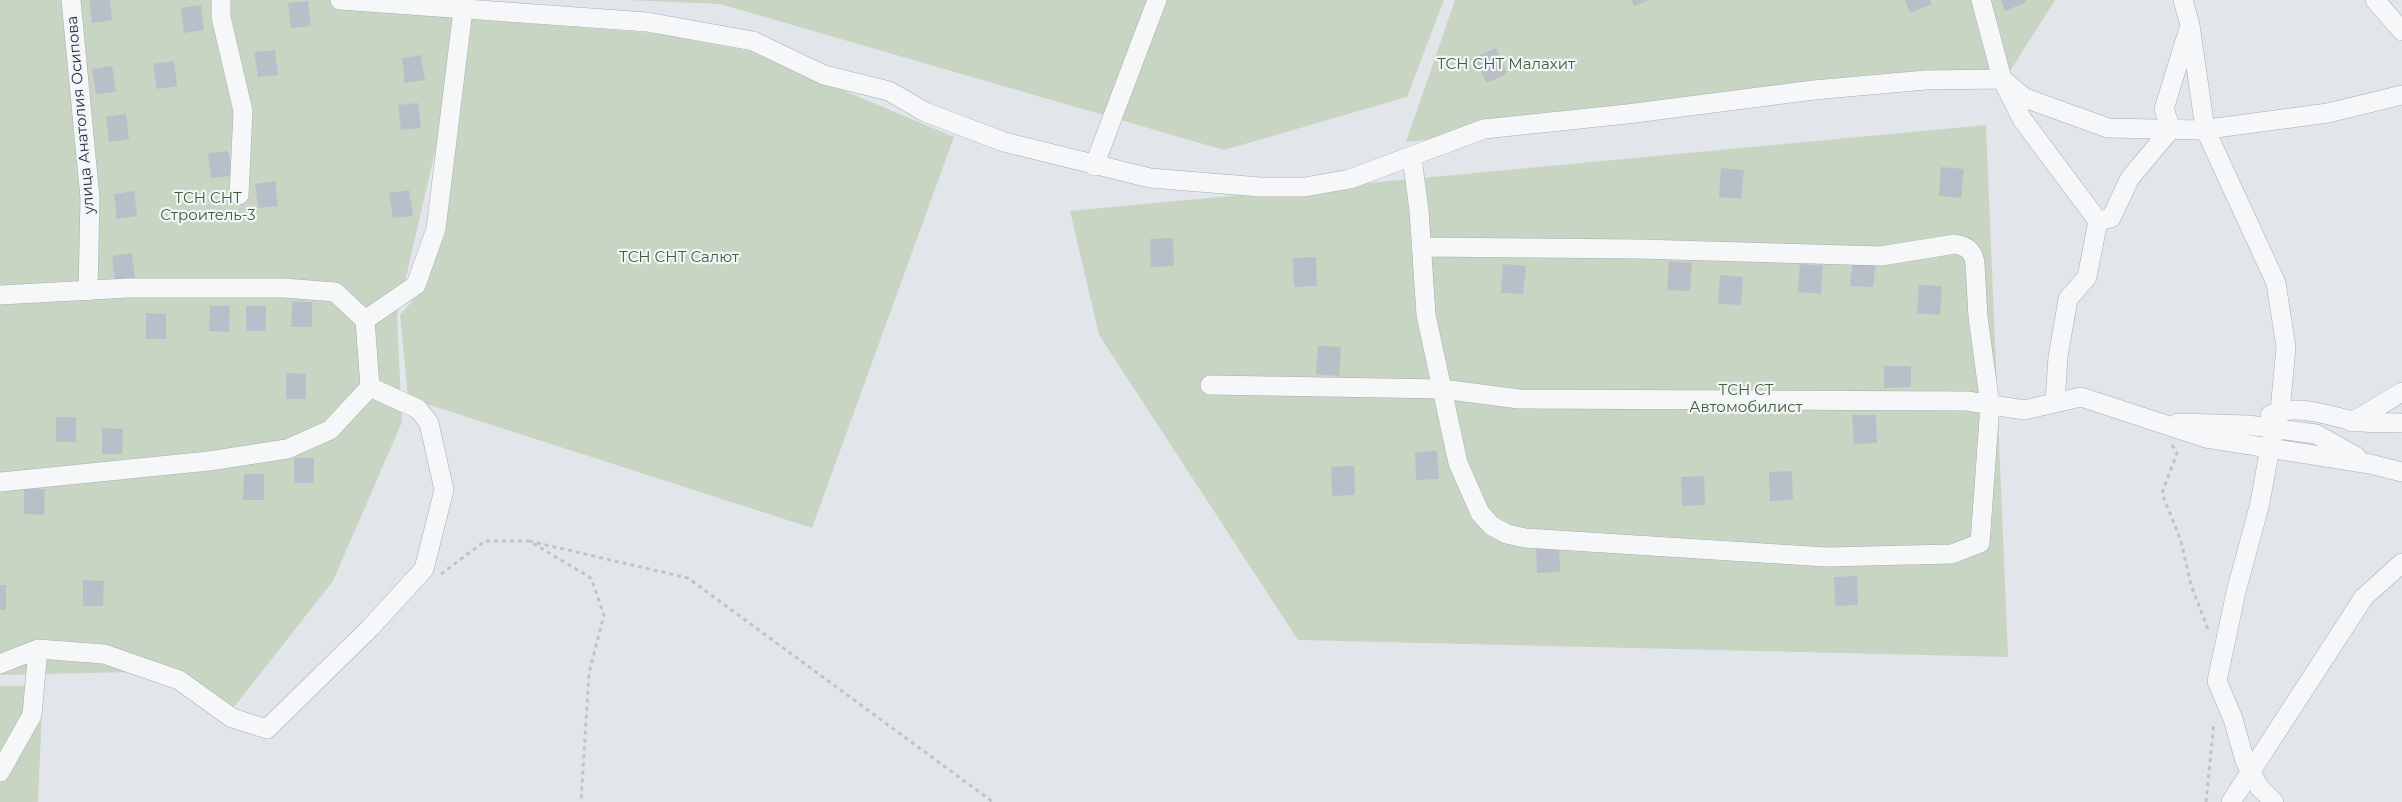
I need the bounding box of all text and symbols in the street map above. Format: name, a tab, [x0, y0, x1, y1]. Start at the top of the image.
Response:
street label: улица Анатолия Осипова	[63, 15, 99, 215]
park label: ТСН СНТ Малахит	[1437, 56, 1575, 74]
park label: ТСН СНТ Строитель-3	[160, 190, 256, 225]
park label: ТСН СНТ Салют	[619, 249, 739, 267]
park label: ТСН СТ Автомобилист	[1689, 382, 1803, 417]

